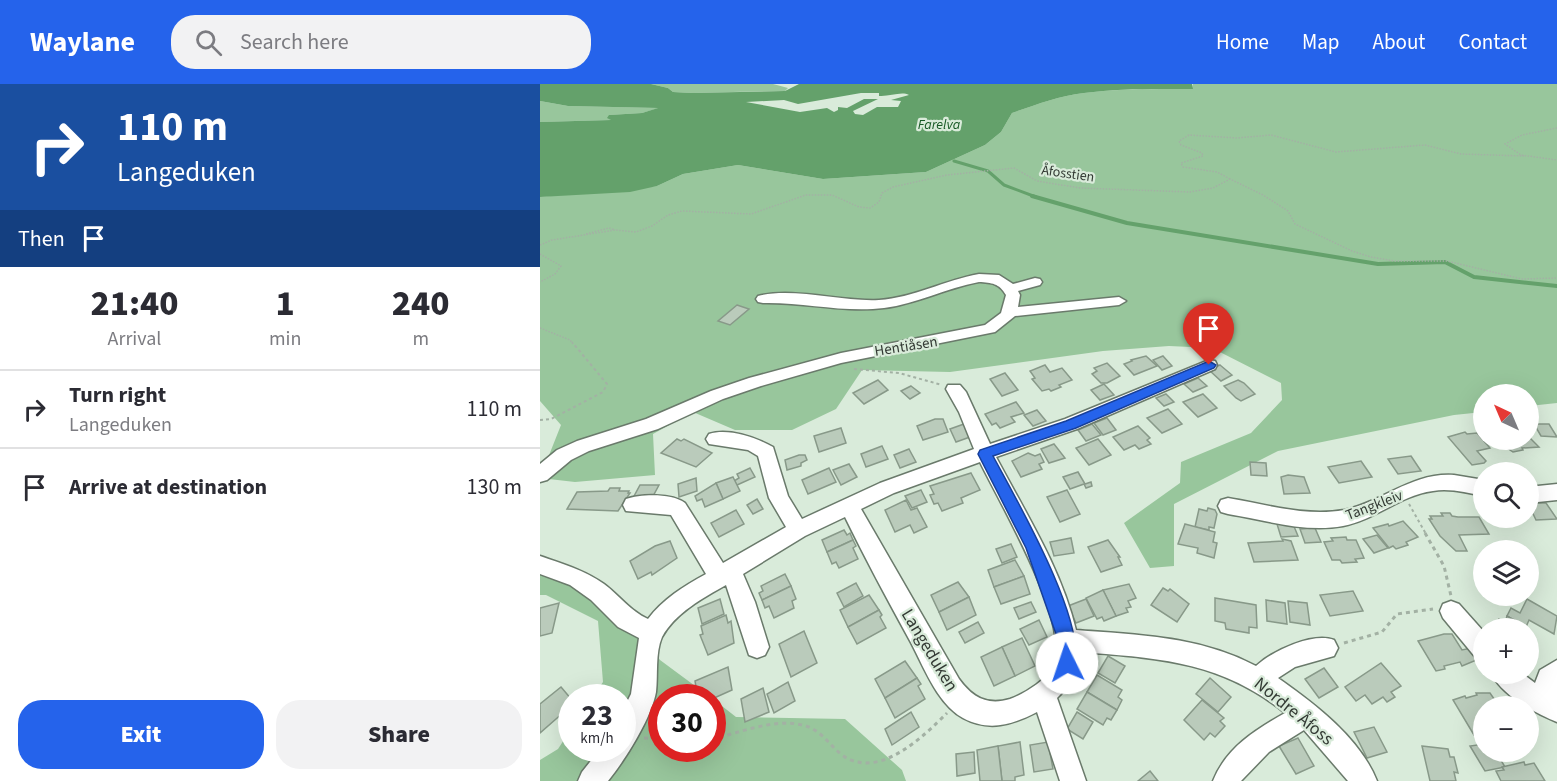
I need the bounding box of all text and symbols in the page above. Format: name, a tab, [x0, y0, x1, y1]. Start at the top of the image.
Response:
search box	[171, 15, 591, 69]
text: Waylane	[30, 22, 135, 62]
icon: search	[192, 26, 225, 59]
text: Search here	[240, 26, 349, 58]
text: Home	[1216, 27, 1269, 57]
text: Map	[1302, 27, 1340, 57]
text: About	[1373, 27, 1425, 57]
text: Contact	[1458, 27, 1527, 57]
text: 110 m	[117, 97, 228, 157]
icon: right	[18, 108, 96, 186]
water label: Farelva	[918, 115, 961, 135]
text: Langeduken	[117, 153, 256, 192]
street label: Åfosstien	[1040, 160, 1096, 188]
icon: arrive	[77, 222, 110, 255]
text: Then	[18, 223, 65, 255]
text: 21:40	[90, 278, 179, 329]
text: 1	[276, 278, 295, 329]
text: 240	[392, 278, 450, 329]
pin	[1183, 303, 1234, 365]
icon: arrive	[1192, 312, 1225, 345]
text: Arrival	[108, 325, 161, 353]
text: min	[269, 325, 301, 353]
text: m	[412, 325, 429, 353]
street label: Hentiåsen	[873, 331, 939, 362]
text: Turn right	[69, 379, 166, 411]
north arrow	[1473, 384, 1539, 450]
map controls	[1473, 384, 1539, 762]
icon: right	[18, 393, 51, 426]
text: 110 m	[467, 393, 522, 425]
text: Langeduken	[69, 411, 172, 439]
button: search	[1473, 462, 1539, 528]
icon: arrive	[18, 471, 51, 504]
text: Arrive at destination	[69, 471, 267, 503]
text: 130 m	[467, 471, 522, 503]
street label: Tangkleiv	[1343, 485, 1406, 526]
button: layers	[1473, 540, 1539, 606]
street label: Langeduken	[895, 604, 964, 696]
button: +	[1473, 618, 1539, 684]
position arrow	[1035, 631, 1099, 695]
street label: Nordre Åfoss	[1249, 672, 1339, 751]
speed limit sign: 30	[648, 684, 726, 762]
text: 23	[581, 694, 613, 737]
button: −	[1473, 696, 1539, 762]
button: Exit	[18, 700, 264, 769]
button: Share	[276, 700, 522, 769]
text: km/h	[580, 728, 614, 749]

